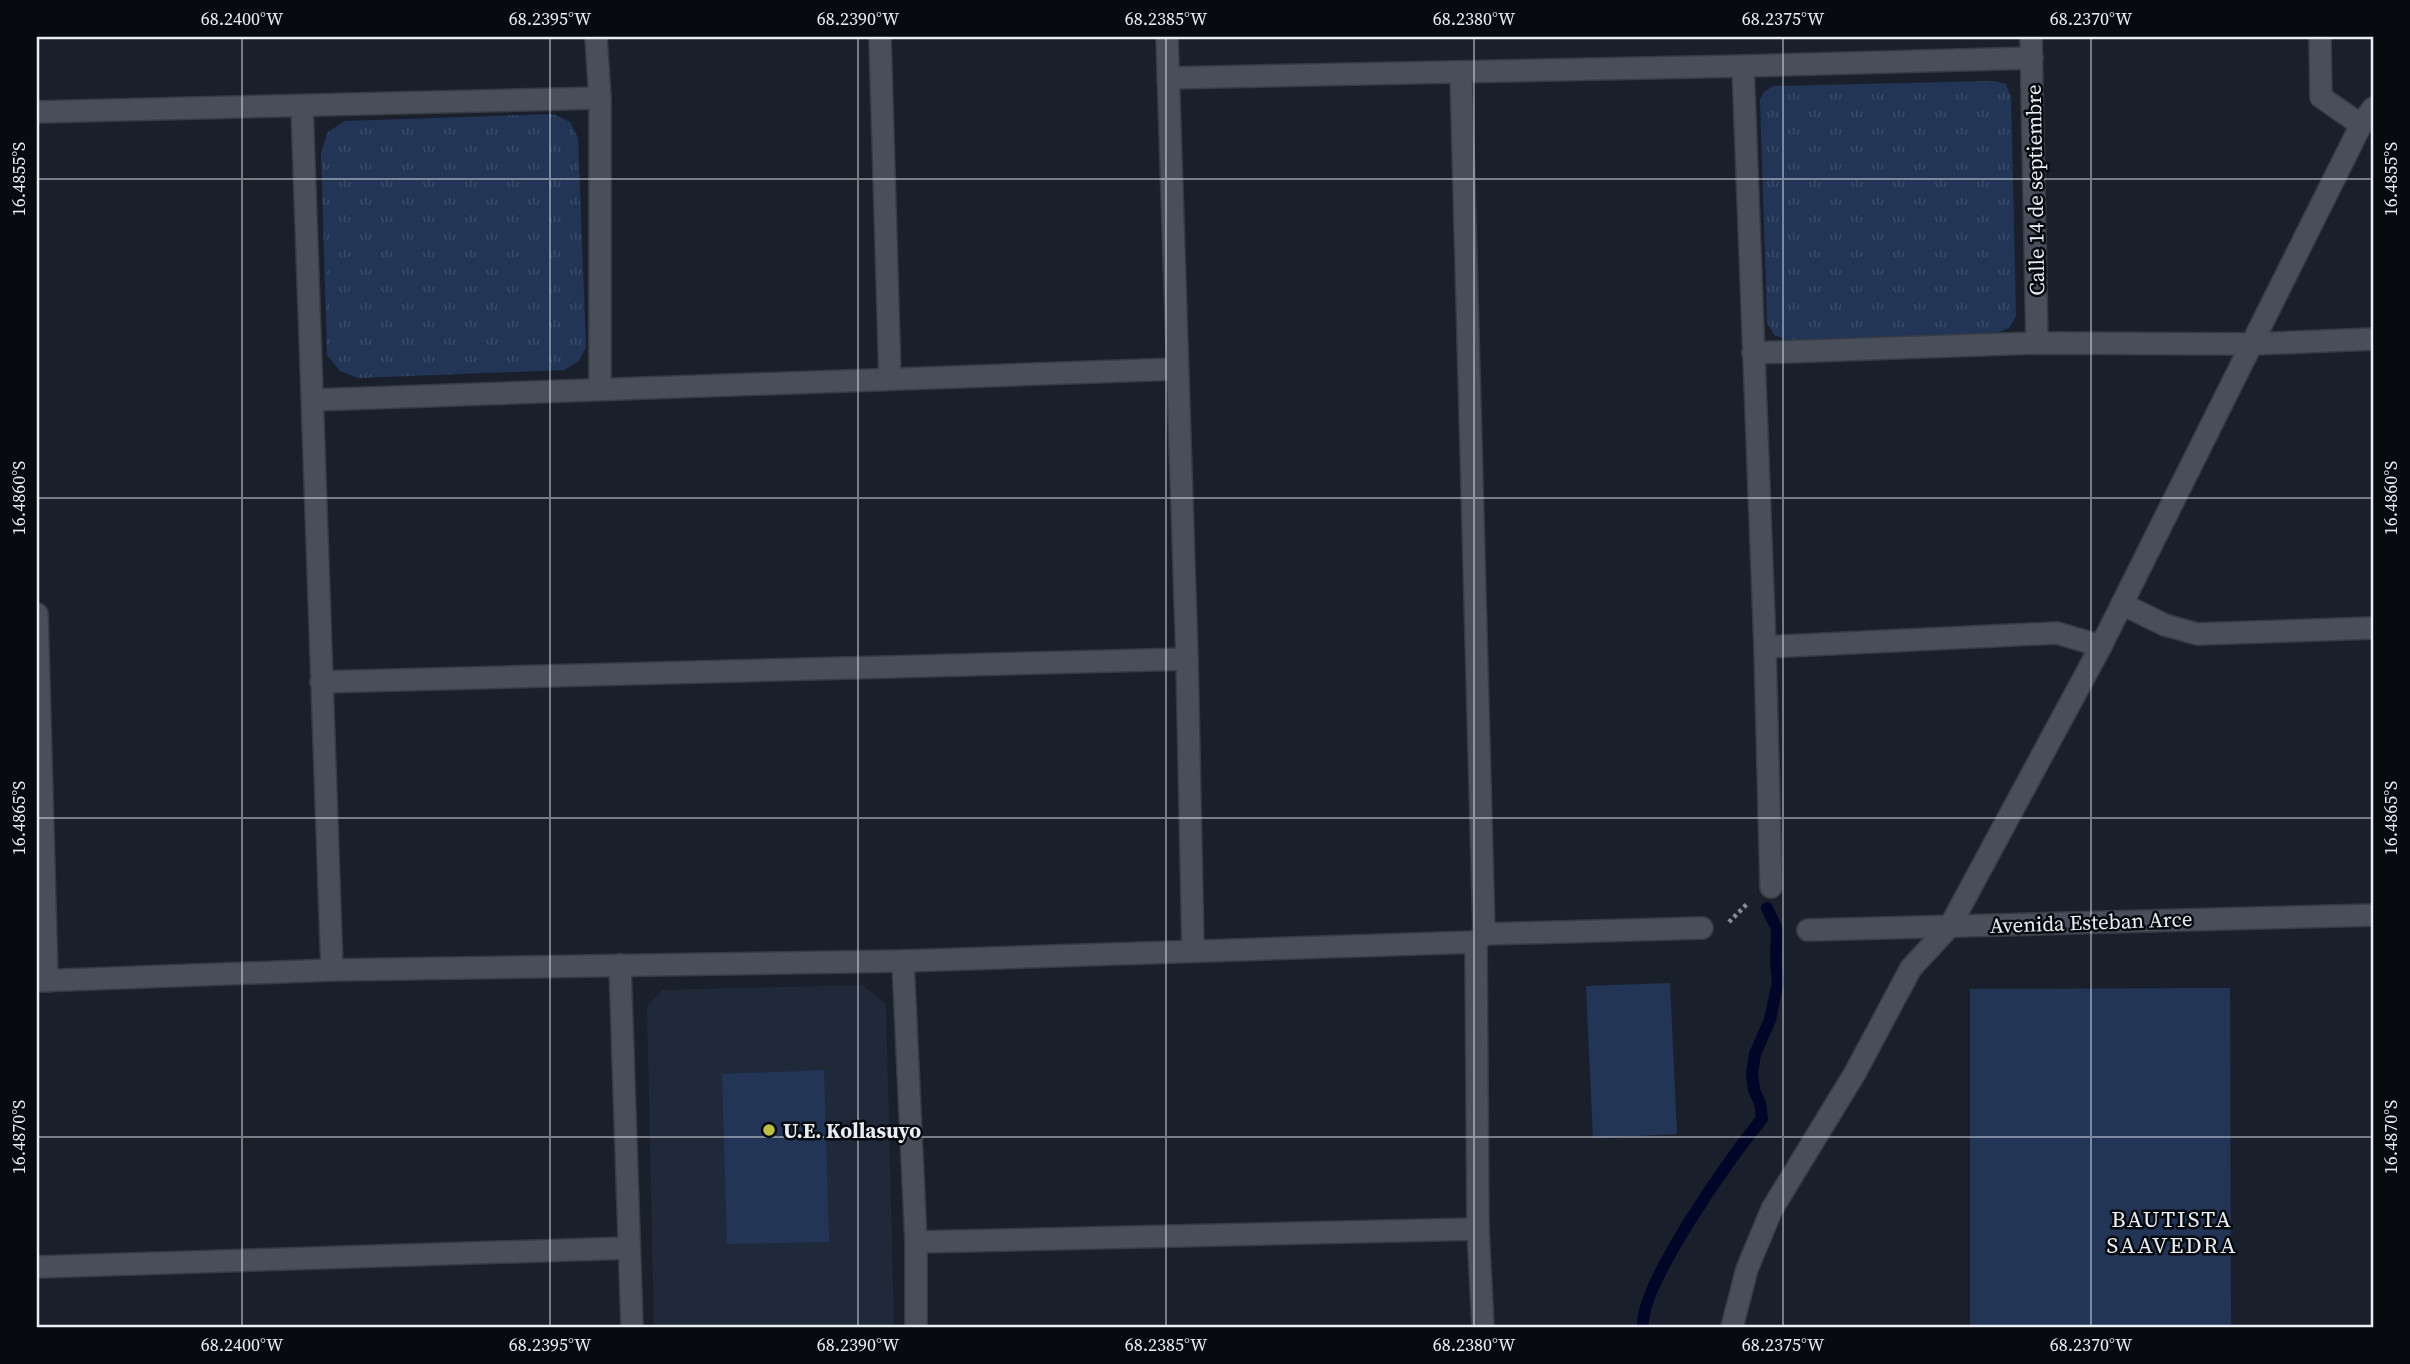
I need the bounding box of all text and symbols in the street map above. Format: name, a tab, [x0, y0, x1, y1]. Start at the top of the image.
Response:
text: 68.2400°W	[201, 6, 284, 31]
text: 68.2395°W	[509, 6, 592, 31]
text: 68.2390°W	[817, 6, 900, 31]
text: 68.2385°W	[1125, 6, 1208, 31]
text: 68.2380°W	[1433, 6, 1516, 31]
text: 68.2375°W	[1742, 6, 1825, 31]
text: 68.2370°W	[2050, 6, 2133, 31]
street label: Calle 14 de septiembre	[2019, 84, 2051, 296]
text: 16.4855°S	[6, 142, 31, 216]
text: 16.4855°S	[2378, 142, 2403, 216]
text: 16.4860°S	[6, 461, 31, 535]
text: 16.4860°S	[2378, 461, 2403, 535]
text: 16.4865°S	[6, 781, 31, 855]
text: 16.4865°S	[2378, 781, 2403, 855]
street label: Avenida Esteban Arce	[1989, 904, 2193, 940]
text: 16.4870°S	[6, 1100, 31, 1174]
text: 16.4870°S	[2378, 1100, 2403, 1174]
place label: U.E. Kollasuyo	[783, 1116, 921, 1145]
marker: U.E. Kollasuyo	[761, 1122, 777, 1138]
district label: BAUTISTA SAAVEDRA	[2107, 1203, 2237, 1261]
text: 68.2400°W	[201, 1332, 284, 1357]
text: 68.2395°W	[509, 1332, 592, 1357]
text: 68.2390°W	[817, 1332, 900, 1357]
text: 68.2385°W	[1125, 1332, 1208, 1357]
text: 68.2380°W	[1433, 1332, 1516, 1357]
text: 68.2375°W	[1742, 1332, 1825, 1357]
text: 68.2370°W	[2050, 1332, 2133, 1357]

